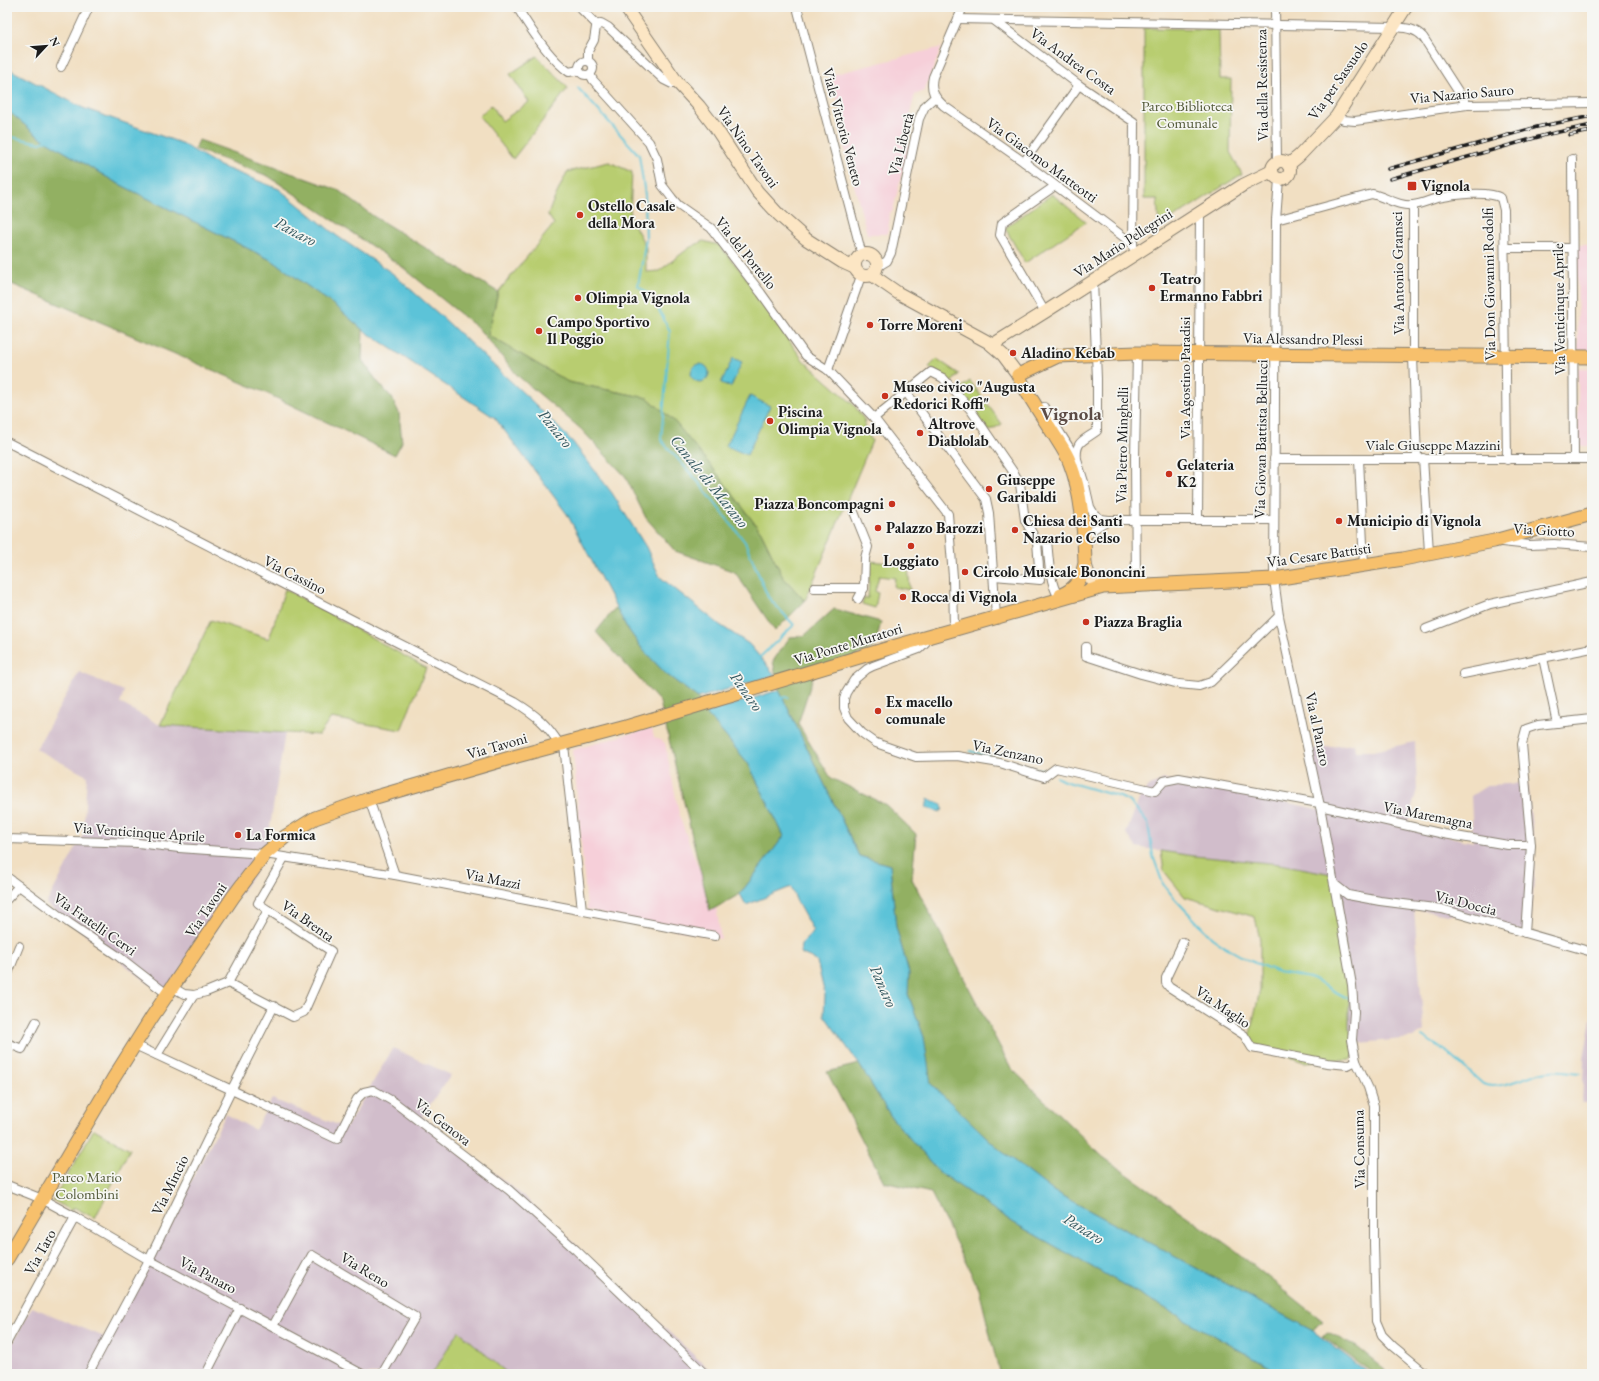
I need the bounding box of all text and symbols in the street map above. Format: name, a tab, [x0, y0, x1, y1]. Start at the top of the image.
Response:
street label: Via Andrea Costa	[1027, 23, 1120, 98]
north arrow	[26, 26, 66, 66]
street label: Via della Resistenza	[1251, 29, 1272, 141]
text: N	[47, 35, 63, 49]
street label: Via per Sassuolo	[1303, 36, 1372, 123]
street label: Viale Vittorio Veneto	[819, 66, 868, 188]
street label: Via Nazario Sauro	[1409, 80, 1515, 108]
park label: Parco Biblioteca Comunale	[1141, 96, 1233, 132]
street label: Via Nino Tavoni	[713, 102, 784, 192]
street label: Via Libertà	[884, 110, 917, 177]
street label: Via Giacomo Matteotti	[983, 113, 1102, 207]
place label: Vignola	[1421, 176, 1470, 195]
marker: Vignola	[1406, 180, 1418, 192]
place label: Ostello Casale della Mora	[588, 196, 675, 232]
street label: Via Mario Pellegrini	[1070, 203, 1176, 282]
street label: Via Don Giovanni Rodolfi	[1478, 207, 1499, 361]
marker: Ostello Casale della Mora	[575, 210, 585, 220]
street label: Via Antonio Gramsci	[1387, 211, 1408, 335]
water label: Panaro	[271, 212, 320, 251]
street label: Via del Portello	[711, 213, 781, 293]
street label: Via Venticinque Aprile	[1548, 243, 1569, 375]
place label: Teatro Ermanno Fabbri	[1160, 269, 1263, 305]
marker: Teatro Ermanno Fabbri	[1147, 283, 1157, 293]
place label: Olimpia Vignola	[586, 288, 690, 307]
marker: Olimpia Vignola	[573, 293, 583, 303]
place label: Campo Sportivo Il Poggio	[547, 312, 650, 348]
place label: Torre Moreni	[878, 315, 963, 334]
street label: Via Agostino Paradisi	[1175, 316, 1194, 439]
marker: Torre Moreni	[865, 320, 875, 330]
marker: Campo Sportivo Il Poggio	[534, 326, 544, 336]
street label: Via Alessandro Plessi	[1243, 328, 1363, 349]
place label: Aladino Kebab	[1020, 343, 1115, 362]
marker: Aladino Kebab	[1008, 348, 1018, 358]
street label: Via Giovan Battista Bellucci	[1250, 359, 1271, 519]
place label: Museo civico "Augusta Redorici Roffi"	[893, 377, 1035, 413]
street label: Via Pietro Minghelli	[1111, 386, 1132, 503]
marker: Museo civico "Augusta Redorici Roffi"	[880, 391, 890, 401]
district label: Vignola	[1040, 401, 1103, 426]
place label: Piscina Olimpia Vignola	[778, 402, 882, 438]
water label: Panaro	[534, 405, 578, 452]
place label: Altrove Diablolab	[927, 414, 989, 450]
marker: Piscina Olimpia Vignola	[765, 416, 775, 426]
marker: Altrove Diablolab	[915, 428, 925, 438]
water label: Canale di Marano	[666, 430, 754, 532]
street label: Viale Giuseppe Mazzini	[1365, 435, 1501, 454]
place label: Gelateria K2	[1177, 455, 1234, 491]
marker: Gelateria K2	[1164, 469, 1174, 479]
place label: Giuseppe Garibaldi	[997, 470, 1057, 506]
marker: Giuseppe Garibaldi	[984, 484, 994, 494]
place label: Piazza Boncompagni	[755, 494, 885, 513]
marker: Piazza Boncompagni	[887, 499, 897, 509]
place label: Chiesa dei Santi Nazario e Celso	[1023, 511, 1123, 547]
place label: Municipio di Vignola	[1347, 511, 1481, 530]
marker: Municipio di Vignola	[1334, 516, 1344, 526]
place label: Palazzo Barozzi	[886, 518, 984, 537]
street label: Via Giotto	[1513, 518, 1575, 541]
marker: Palazzo Barozzi	[873, 523, 883, 533]
marker: Chiesa dei Santi Nazario e Celso	[1010, 525, 1020, 535]
street label: Via Cesare Battisti	[1266, 538, 1372, 571]
marker: Loggiato	[906, 541, 916, 551]
street label: Via Cassino	[261, 551, 330, 598]
place label: Loggiato	[883, 551, 939, 570]
place label: Circolo Musicale Bononcini	[973, 562, 1146, 581]
marker: Circolo Musicale Bononcini	[960, 567, 970, 577]
place label: Rocca di Vignola	[911, 587, 1018, 606]
marker: Rocca di Vignola	[898, 592, 908, 602]
place label: Piazza Braglia	[1094, 612, 1182, 631]
marker: Piazza Braglia	[1081, 617, 1091, 627]
street label: Via Ponte Muratori	[791, 618, 905, 669]
water label: Panaro	[725, 667, 768, 715]
street label: Via al Panaro	[1301, 690, 1336, 767]
place label: Ex macello comunale	[886, 692, 953, 728]
marker: Ex macello comunale	[873, 706, 883, 716]
street label: Via Tavoni	[465, 728, 529, 763]
street label: Via Zenzano	[971, 735, 1045, 768]
street label: Via Maremagna	[1382, 797, 1474, 832]
street label: Via Venticinque Aprile	[73, 817, 206, 846]
place label: La Formica	[246, 825, 316, 844]
marker: La Formica	[233, 830, 243, 840]
street label: Via Mazzi	[464, 864, 523, 893]
street label: Via Tavoni	[180, 879, 231, 941]
street label: Via Doccia	[1433, 886, 1499, 919]
street label: Via Fratelli Cervi	[50, 888, 141, 959]
street label: Via Brenta	[278, 895, 339, 946]
water label: Panaro	[865, 962, 902, 1011]
street label: Via Maglio	[1192, 981, 1255, 1032]
street label: Via Genova	[411, 1094, 475, 1150]
street label: Via Consuma	[1348, 1109, 1369, 1189]
street label: Via Mincio	[147, 1152, 192, 1218]
park label: Parco Mario Colombini	[52, 1167, 122, 1203]
water label: Panaro	[1060, 1208, 1108, 1249]
street label: Via Taro	[19, 1226, 60, 1278]
street label: Via Reno	[337, 1247, 393, 1292]
street label: Via Panaro	[176, 1252, 240, 1298]

